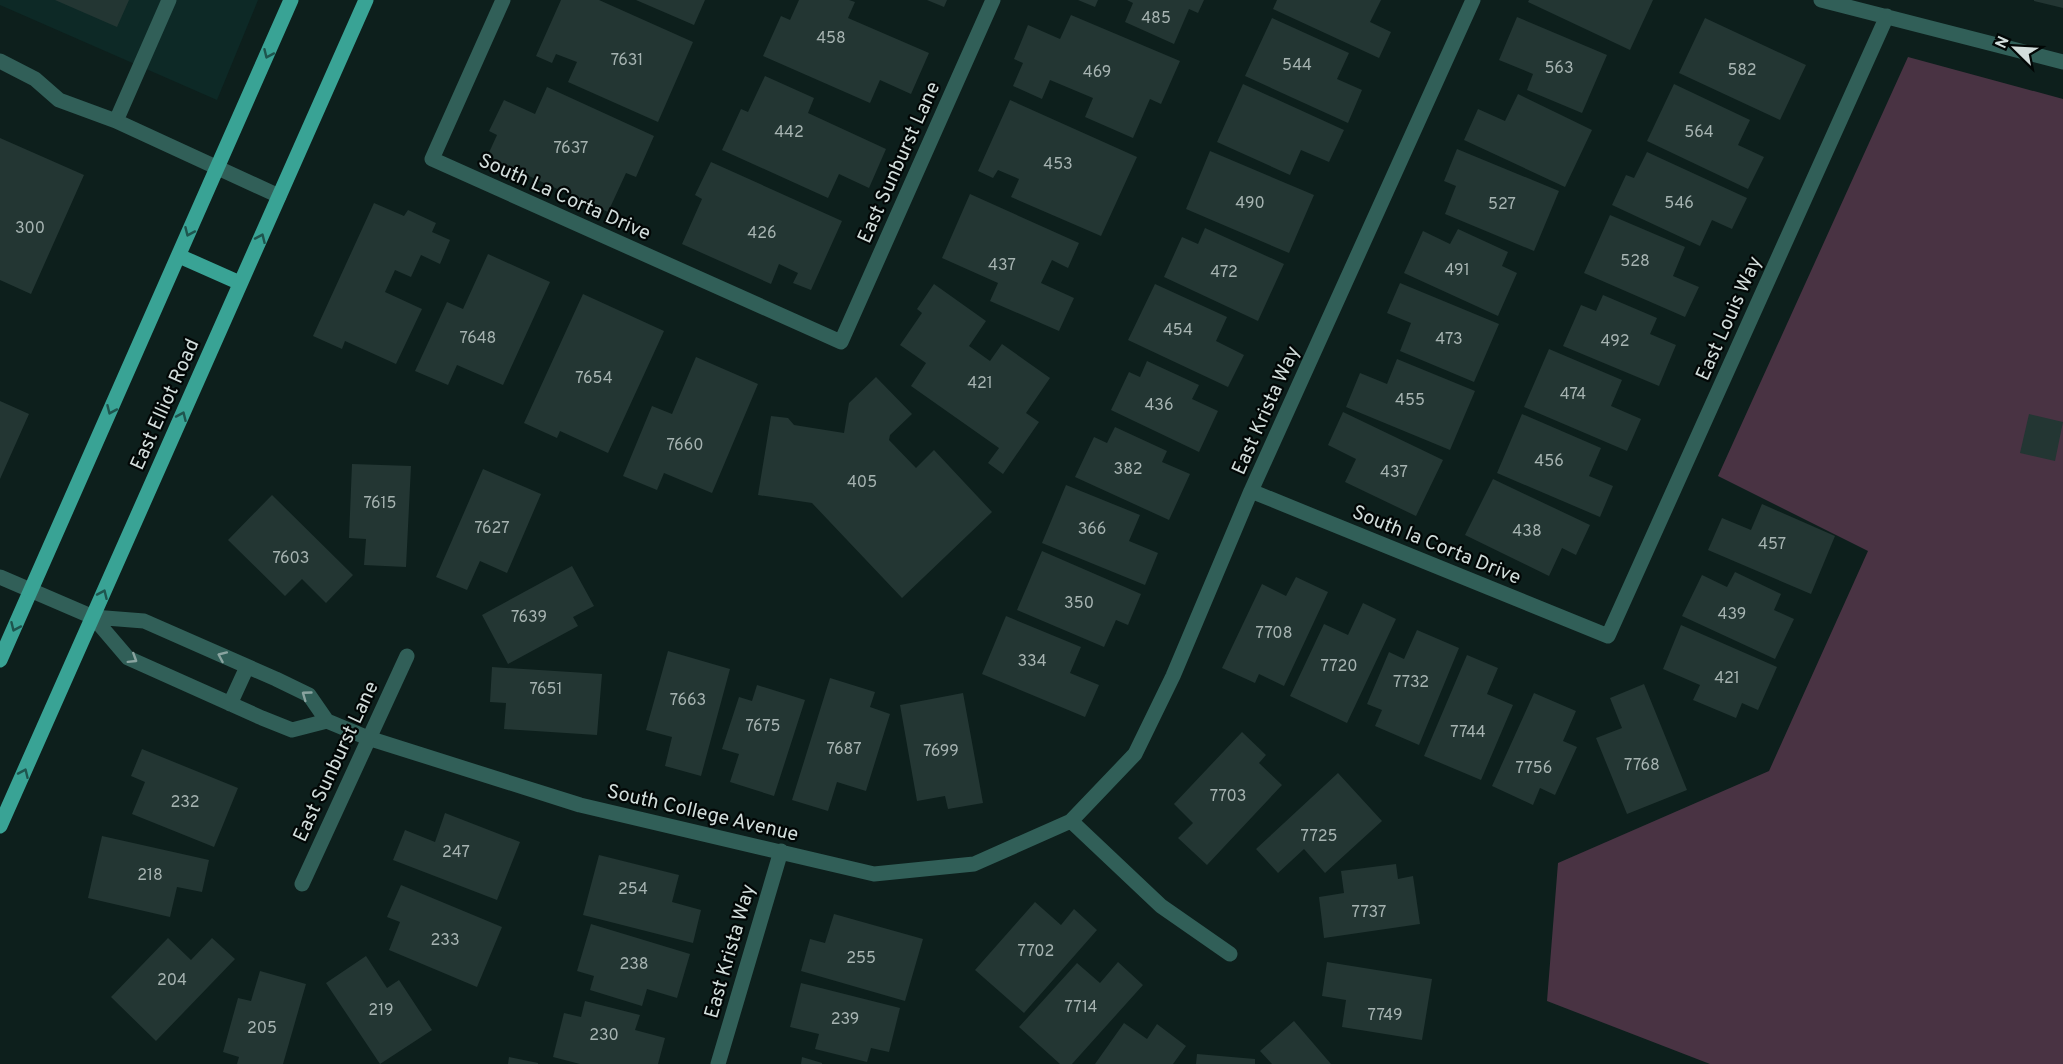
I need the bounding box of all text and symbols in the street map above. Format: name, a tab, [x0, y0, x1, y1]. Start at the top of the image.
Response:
house number: 485	[1141, 9, 1171, 29]
north arrow	[1985, 18, 2045, 78]
house number: 458	[816, 29, 846, 49]
text: N	[1992, 33, 2015, 52]
one-way arrow	[263, 47, 275, 58]
house number: 7631	[611, 51, 643, 71]
house number: 544	[1282, 56, 1312, 76]
house number: 563	[1544, 59, 1574, 79]
house number: 582	[1727, 61, 1757, 81]
house number: 469	[1083, 63, 1111, 83]
street label: East Sunburst Lane	[852, 78, 947, 248]
house number: 442	[774, 123, 804, 143]
house number: 564	[1684, 123, 1714, 143]
house number: 7637	[554, 139, 588, 159]
street label: South La Corta Drive	[474, 148, 654, 247]
house number: 453	[1043, 155, 1073, 175]
house number: 490	[1235, 194, 1265, 214]
house number: 546	[1664, 194, 1694, 214]
house number: 527	[1488, 195, 1516, 215]
house number: 300	[15, 219, 45, 239]
house number: 426	[747, 224, 777, 244]
one-way arrow	[184, 226, 196, 237]
one-way arrow	[253, 233, 265, 244]
house number: 528	[1620, 252, 1650, 272]
street label: East Louis Way	[1691, 253, 1769, 385]
house number: 437	[988, 256, 1016, 276]
house number: 491	[1444, 261, 1470, 281]
house number: 472	[1210, 263, 1238, 283]
house number: 454	[1163, 321, 1193, 341]
house number: 7648	[460, 329, 496, 349]
house number: 473	[1435, 330, 1463, 350]
house number: 492	[1600, 332, 1630, 352]
street label: East Elliot Road	[125, 335, 206, 474]
street label: East Krista Way	[1227, 342, 1307, 479]
house number: 7654	[575, 369, 613, 389]
house number: 421	[967, 374, 993, 394]
house number: 474	[1560, 385, 1586, 405]
house number: 455	[1395, 391, 1425, 411]
house number: 436	[1144, 396, 1174, 416]
one-way arrow	[106, 404, 118, 415]
one-way arrow	[174, 411, 186, 422]
house number: 7660	[667, 436, 703, 456]
house number: 456	[1534, 452, 1564, 472]
house number: 382	[1114, 460, 1142, 480]
house number: 437	[1380, 463, 1408, 483]
house number: 405	[847, 473, 877, 493]
house number: 7615	[363, 494, 397, 514]
street label: South la Corta Drive	[1348, 500, 1524, 592]
house number: 7627	[474, 519, 510, 539]
house number: 366	[1078, 520, 1106, 540]
house number: 438	[1512, 522, 1542, 542]
house number: 457	[1758, 535, 1786, 555]
house number: 7603	[272, 549, 310, 569]
one-way arrow	[96, 590, 108, 601]
house number: 350	[1064, 594, 1094, 614]
house number: 439	[1718, 605, 1746, 625]
house number: 7639	[511, 608, 547, 628]
one-way arrow	[10, 621, 22, 632]
house number: 7708	[1256, 624, 1292, 644]
one-way arrow	[126, 651, 137, 662]
one-way arrow	[218, 651, 229, 663]
house number: 334	[1017, 652, 1047, 672]
house number: 7720	[1320, 657, 1358, 677]
house number: 421	[1714, 669, 1740, 689]
house number: 7732	[1393, 673, 1429, 693]
street label: East Sunburst Lane	[288, 677, 385, 846]
house number: 7651	[529, 680, 563, 700]
one-way arrow	[301, 691, 312, 702]
house number: 7663	[670, 691, 706, 711]
house number: 7675	[745, 717, 781, 737]
house number: 7744	[1450, 723, 1486, 743]
house number: 7687	[826, 740, 862, 760]
house number: 7699	[923, 742, 959, 762]
house number: 7768	[1624, 756, 1660, 776]
house number: 7756	[1516, 759, 1552, 779]
one-way arrow	[16, 768, 28, 779]
street label: South College Avenue	[604, 779, 801, 849]
house number: 7703	[1210, 787, 1246, 807]
house number: 232	[171, 793, 199, 813]
house number: 7725	[1301, 827, 1337, 847]
house number: 247	[442, 843, 470, 863]
house number: 218	[137, 866, 163, 886]
house number: 254	[618, 880, 648, 900]
street label: East Krista Way	[699, 881, 763, 1022]
house number: 7737	[1352, 903, 1386, 923]
house number: 233	[430, 931, 460, 951]
house number: 7702	[1018, 942, 1054, 962]
house number: 255	[846, 949, 876, 969]
house number: 238	[619, 955, 649, 975]
house number: 204	[157, 971, 187, 991]
house number: 7714	[1064, 998, 1098, 1018]
house number: 219	[368, 1001, 394, 1021]
house number: 7749	[1368, 1006, 1402, 1026]
house number: 239	[831, 1010, 859, 1030]
house number: 205	[247, 1019, 277, 1039]
house number: 230	[589, 1026, 619, 1046]

